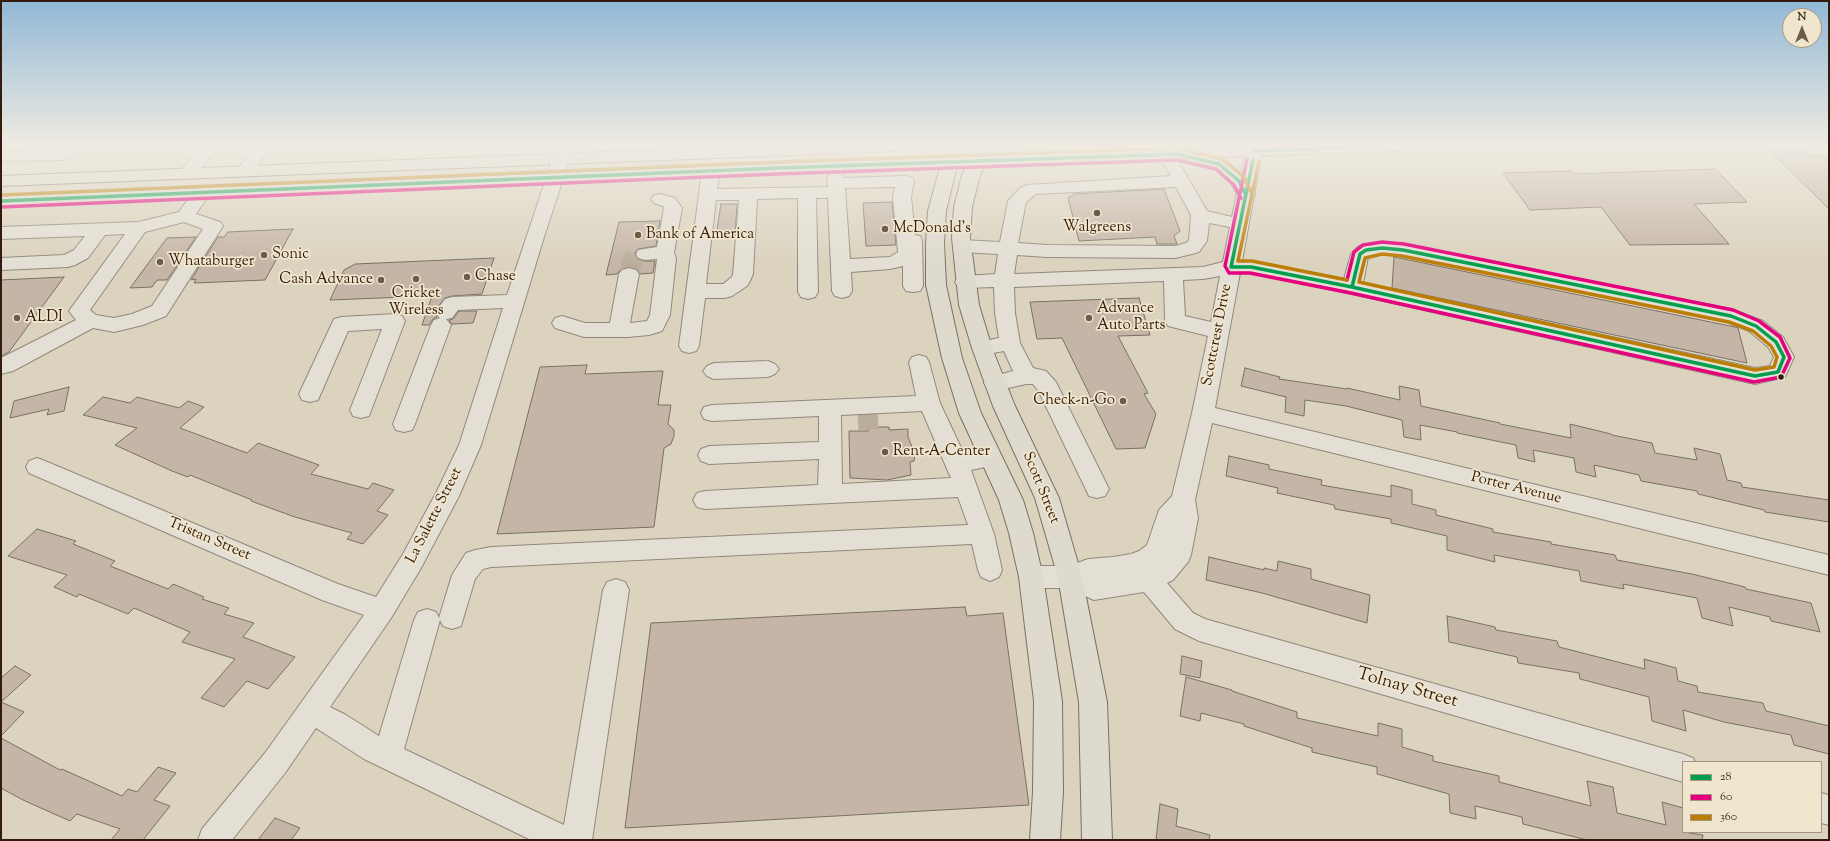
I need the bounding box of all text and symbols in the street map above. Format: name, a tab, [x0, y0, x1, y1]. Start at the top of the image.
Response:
north arrow	[1782, 8, 1822, 48]
text: N	[1798, 9, 1806, 25]
marker: Walgreens	[1092, 208, 1102, 218]
place label: Walgreens	[1063, 219, 1131, 237]
place label: McDonald's	[893, 220, 971, 238]
marker: McDonald's	[880, 224, 890, 234]
place label: Bank of America	[646, 226, 754, 244]
marker: Bank of America	[633, 230, 643, 240]
place label: Sonic	[272, 246, 309, 264]
marker: Sonic	[259, 250, 269, 260]
place label: Whataburger	[168, 253, 254, 271]
marker: Whataburger	[155, 257, 165, 267]
place label: Chase	[475, 268, 516, 286]
place label: Cash Advance	[279, 271, 373, 289]
marker: Chase	[462, 272, 472, 282]
marker: Cricket Wireless	[411, 274, 421, 284]
marker: Cash Advance	[376, 275, 386, 285]
street label: Scottcrest Drive	[1199, 282, 1237, 388]
place label: Cricket Wireless	[388, 285, 444, 320]
place label: Advance Auto Parts	[1097, 300, 1165, 335]
place label: ALDI	[25, 309, 63, 327]
marker: ALDI	[12, 313, 22, 323]
marker: Advance Auto Parts	[1084, 313, 1094, 323]
unlabelled marker	[1776, 372, 1786, 382]
place label: Check-n-Go	[1033, 392, 1115, 410]
marker: Check-n-Go	[1118, 396, 1128, 406]
place label: Rent-A-Center	[893, 443, 990, 461]
marker: Rent-A-Center	[880, 447, 890, 457]
street label: Scott Street	[1017, 449, 1063, 527]
street label: La Salette Street	[403, 465, 467, 567]
street label: Porter Avenue	[1469, 469, 1563, 509]
street label: Tristan Street	[165, 515, 253, 565]
street label: Tolnay Street	[1354, 664, 1460, 714]
legend	[1682, 761, 1822, 833]
text: 28	[1720, 768, 1732, 786]
text: 60	[1720, 788, 1732, 806]
text: 360	[1720, 808, 1737, 826]

